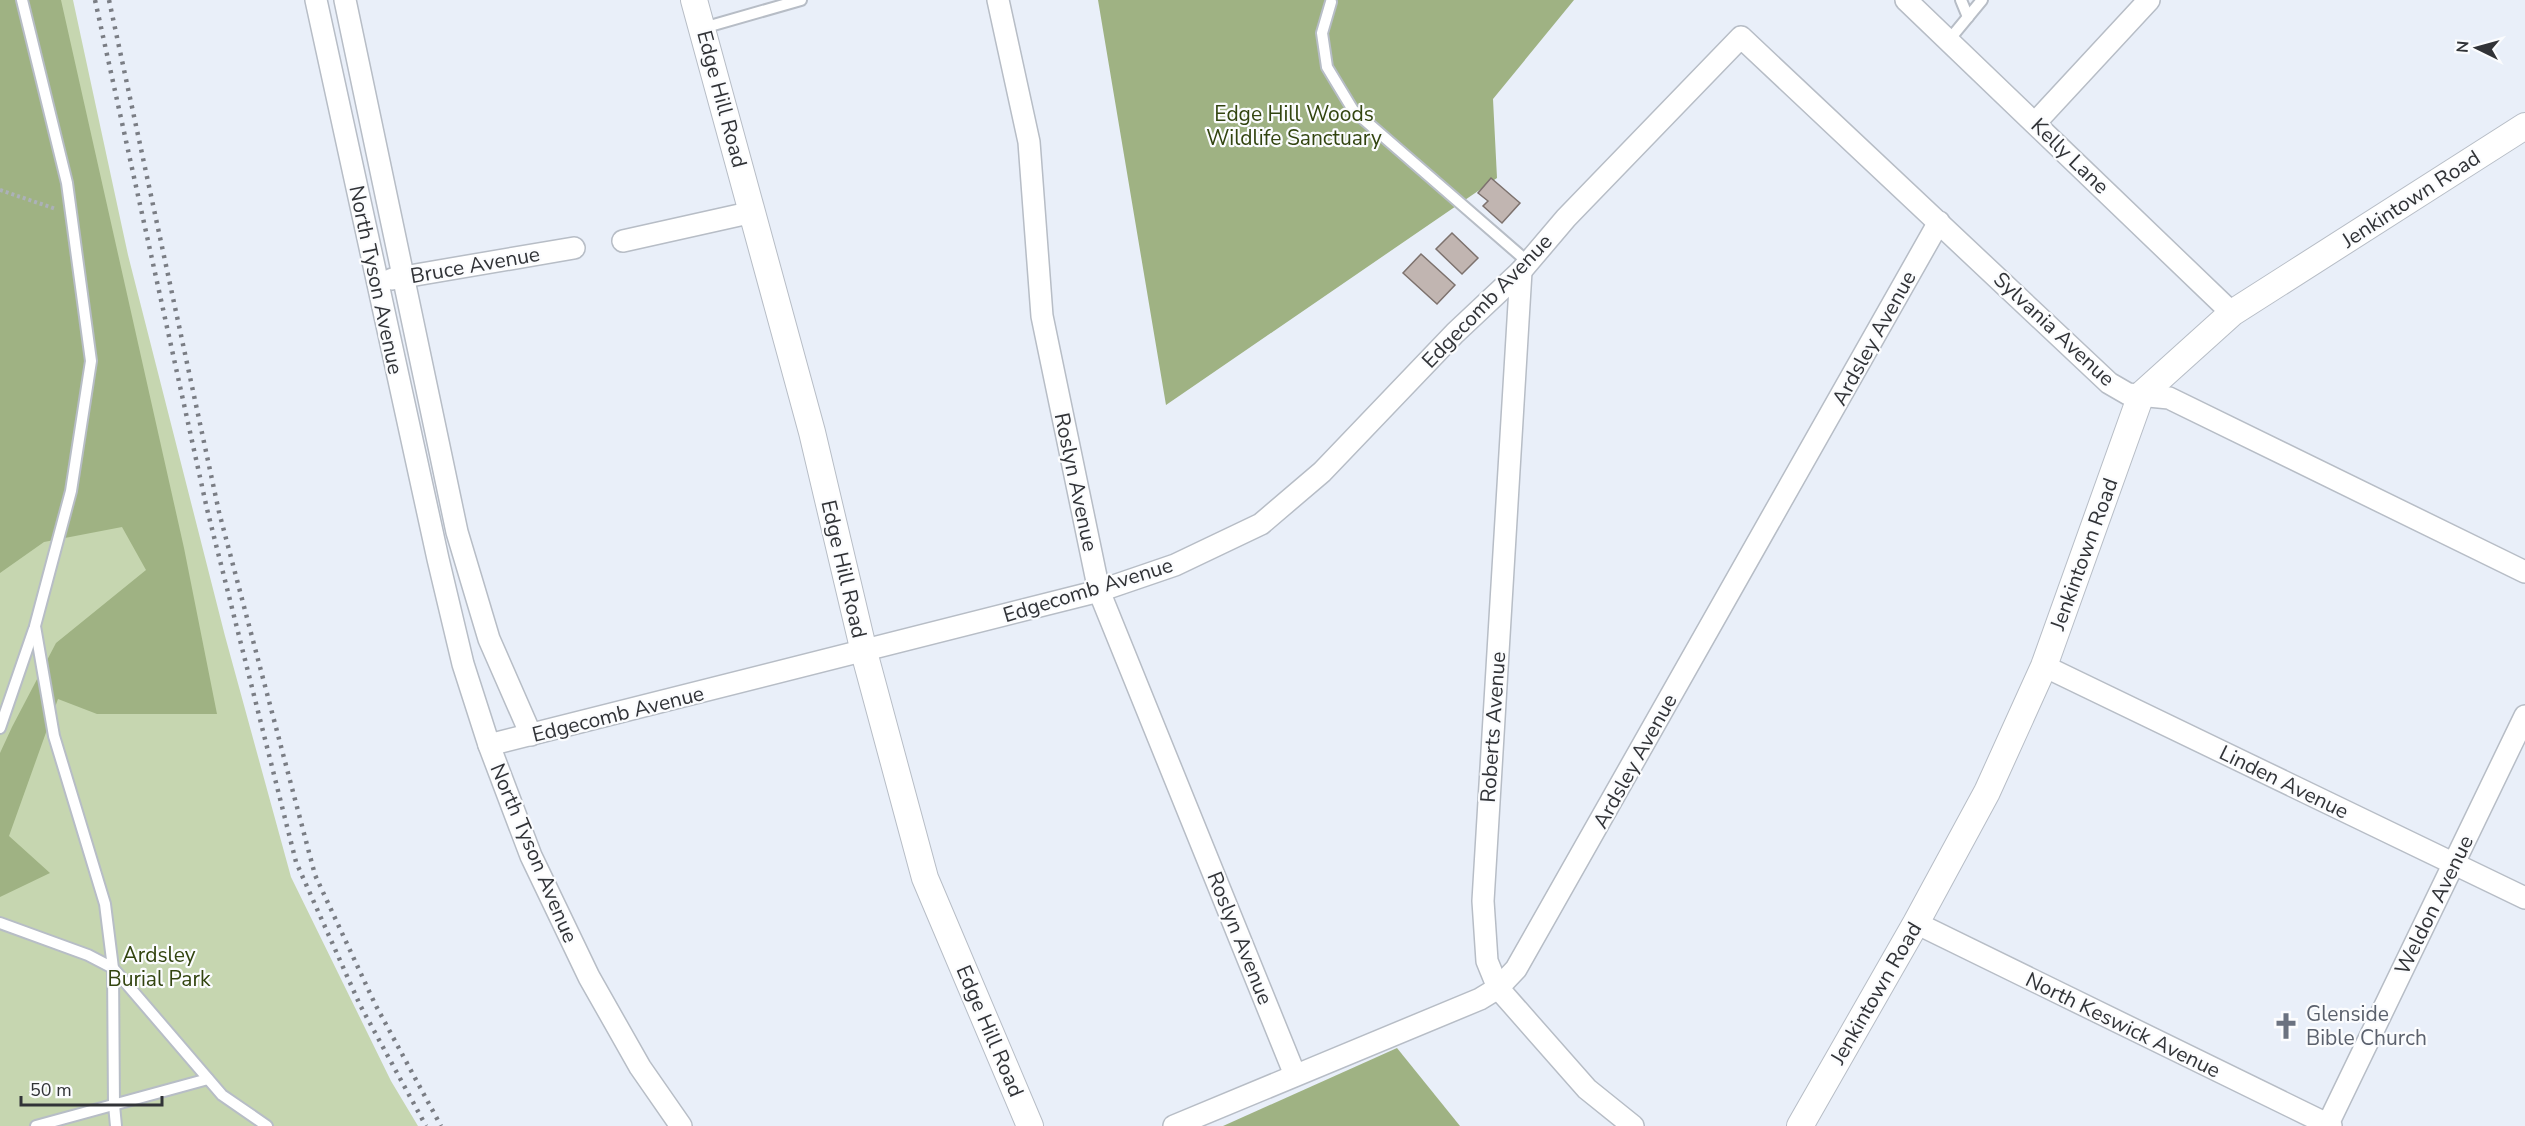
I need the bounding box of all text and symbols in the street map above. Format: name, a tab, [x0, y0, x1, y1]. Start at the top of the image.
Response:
north arrow	[2447, 18, 2507, 78]
street label: Edge Hill Road	[690, 27, 754, 171]
text: N	[2452, 40, 2475, 54]
park label: Edge Hill Woods Wildlife Sanctuary	[1206, 100, 1382, 152]
street label: Kelly Lane	[2025, 112, 2115, 200]
street label: Jenkintown Road	[2336, 144, 2486, 255]
street label: North Tyson Avenue	[342, 183, 410, 377]
street label: Edgecomb Avenue	[1416, 228, 1558, 374]
street label: Bruce Avenue	[408, 240, 542, 290]
street label: Ardsley Avenue	[1825, 266, 1923, 410]
street label: Sylvania Avenue	[1987, 266, 2121, 392]
street label: Roslyn Avenue	[1048, 410, 1104, 554]
street label: Jenkintown Road	[2043, 474, 2124, 635]
street label: Edge Hill Road	[815, 497, 873, 641]
street label: Edgecomb Avenue	[1000, 551, 1176, 629]
street label: Roberts Avenue	[1474, 651, 1512, 803]
street label: Edgecomb Avenue	[529, 679, 707, 749]
street label: Ardsley Avenue	[1586, 689, 1684, 833]
street label: Linden Avenue	[2215, 739, 2353, 825]
street label: North Tyson Avenue	[484, 759, 584, 947]
street label: Weldon Avenue	[2388, 831, 2480, 979]
street label: Roslyn Avenue	[1201, 867, 1279, 1009]
street label: Jenkintown Road	[1823, 917, 1928, 1070]
park label: Ardsley Burial Park	[107, 941, 211, 993]
street label: Edge Hill Road	[950, 961, 1030, 1101]
street label: North Keswick Avenue	[2021, 966, 2225, 1084]
place label: Glenside Bible Church	[2306, 1000, 2427, 1052]
church icon: Glenside Bible Church	[2271, 1011, 2301, 1041]
scale bar	[21, 1069, 162, 1107]
text: 50 m	[30, 1078, 72, 1102]

